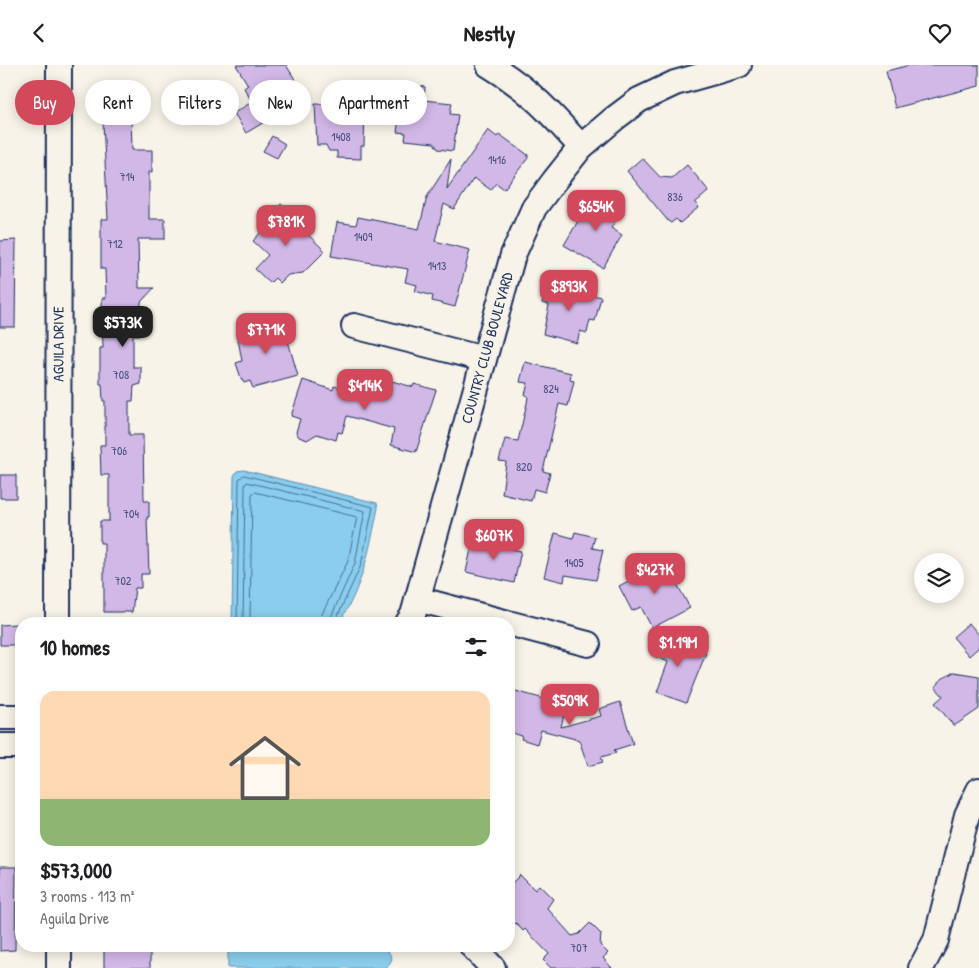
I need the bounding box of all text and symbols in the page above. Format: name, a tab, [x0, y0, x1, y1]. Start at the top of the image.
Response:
text: Nestly	[464, 18, 515, 48]
icon: back	[25, 19, 53, 47]
icon: heart	[926, 19, 954, 47]
chip: Buy	[15, 80, 75, 125]
chip: Rent	[85, 80, 151, 125]
chip: Filters	[161, 80, 239, 125]
chip: New	[249, 80, 311, 125]
chip: Apartment	[321, 80, 427, 125]
house number: 1408	[331, 128, 351, 145]
house number: 1416	[488, 151, 506, 168]
house number: 714	[120, 168, 135, 185]
house number: 836	[667, 188, 683, 205]
pin: $654K	[561, 189, 631, 232]
text: $654K	[578, 195, 614, 217]
pin: $781K	[251, 205, 321, 247]
text: $781K	[267, 210, 305, 232]
house number: 1409	[354, 228, 373, 245]
house number: 712	[107, 235, 123, 252]
house number: 1413	[428, 257, 446, 274]
street label: COUNTRY CLUB BOULEVARD	[456, 269, 518, 426]
pin: $893K	[534, 269, 604, 312]
text: $893K	[551, 275, 587, 297]
pin: $573K	[88, 305, 158, 348]
street label: AGUILA DRIVE	[47, 306, 69, 382]
text: $573K	[104, 311, 142, 333]
pin: $771K	[231, 313, 301, 355]
text: $771K	[247, 318, 285, 340]
house number: 708	[113, 366, 129, 383]
pin: $414K	[330, 369, 400, 411]
text: $414K	[348, 374, 382, 396]
house number: 824	[543, 380, 559, 397]
house number: 706	[111, 442, 127, 459]
house number: 820	[516, 458, 532, 475]
house number: 704	[123, 505, 139, 522]
pin: $607K	[459, 519, 529, 561]
text: $607K	[475, 524, 513, 546]
pin: $427K	[620, 553, 690, 595]
map controls	[914, 553, 964, 603]
button: layers	[914, 553, 964, 603]
house number: 1405	[564, 554, 584, 571]
text: $427K	[636, 558, 674, 580]
house number: 702	[115, 572, 132, 589]
pin: $1.19M	[637, 625, 719, 668]
text: $1.19M	[659, 631, 697, 653]
text: 10 homes	[40, 633, 110, 662]
icon: filters	[462, 633, 490, 661]
pin: $509K	[535, 683, 605, 726]
text: $509K	[552, 689, 588, 711]
icon: home	[220, 723, 310, 813]
text: $573,000	[40, 856, 112, 885]
text: 3 rooms · 113 m²	[40, 885, 135, 907]
text: Aguila Drive	[40, 907, 109, 929]
house number: 707	[570, 939, 588, 956]

